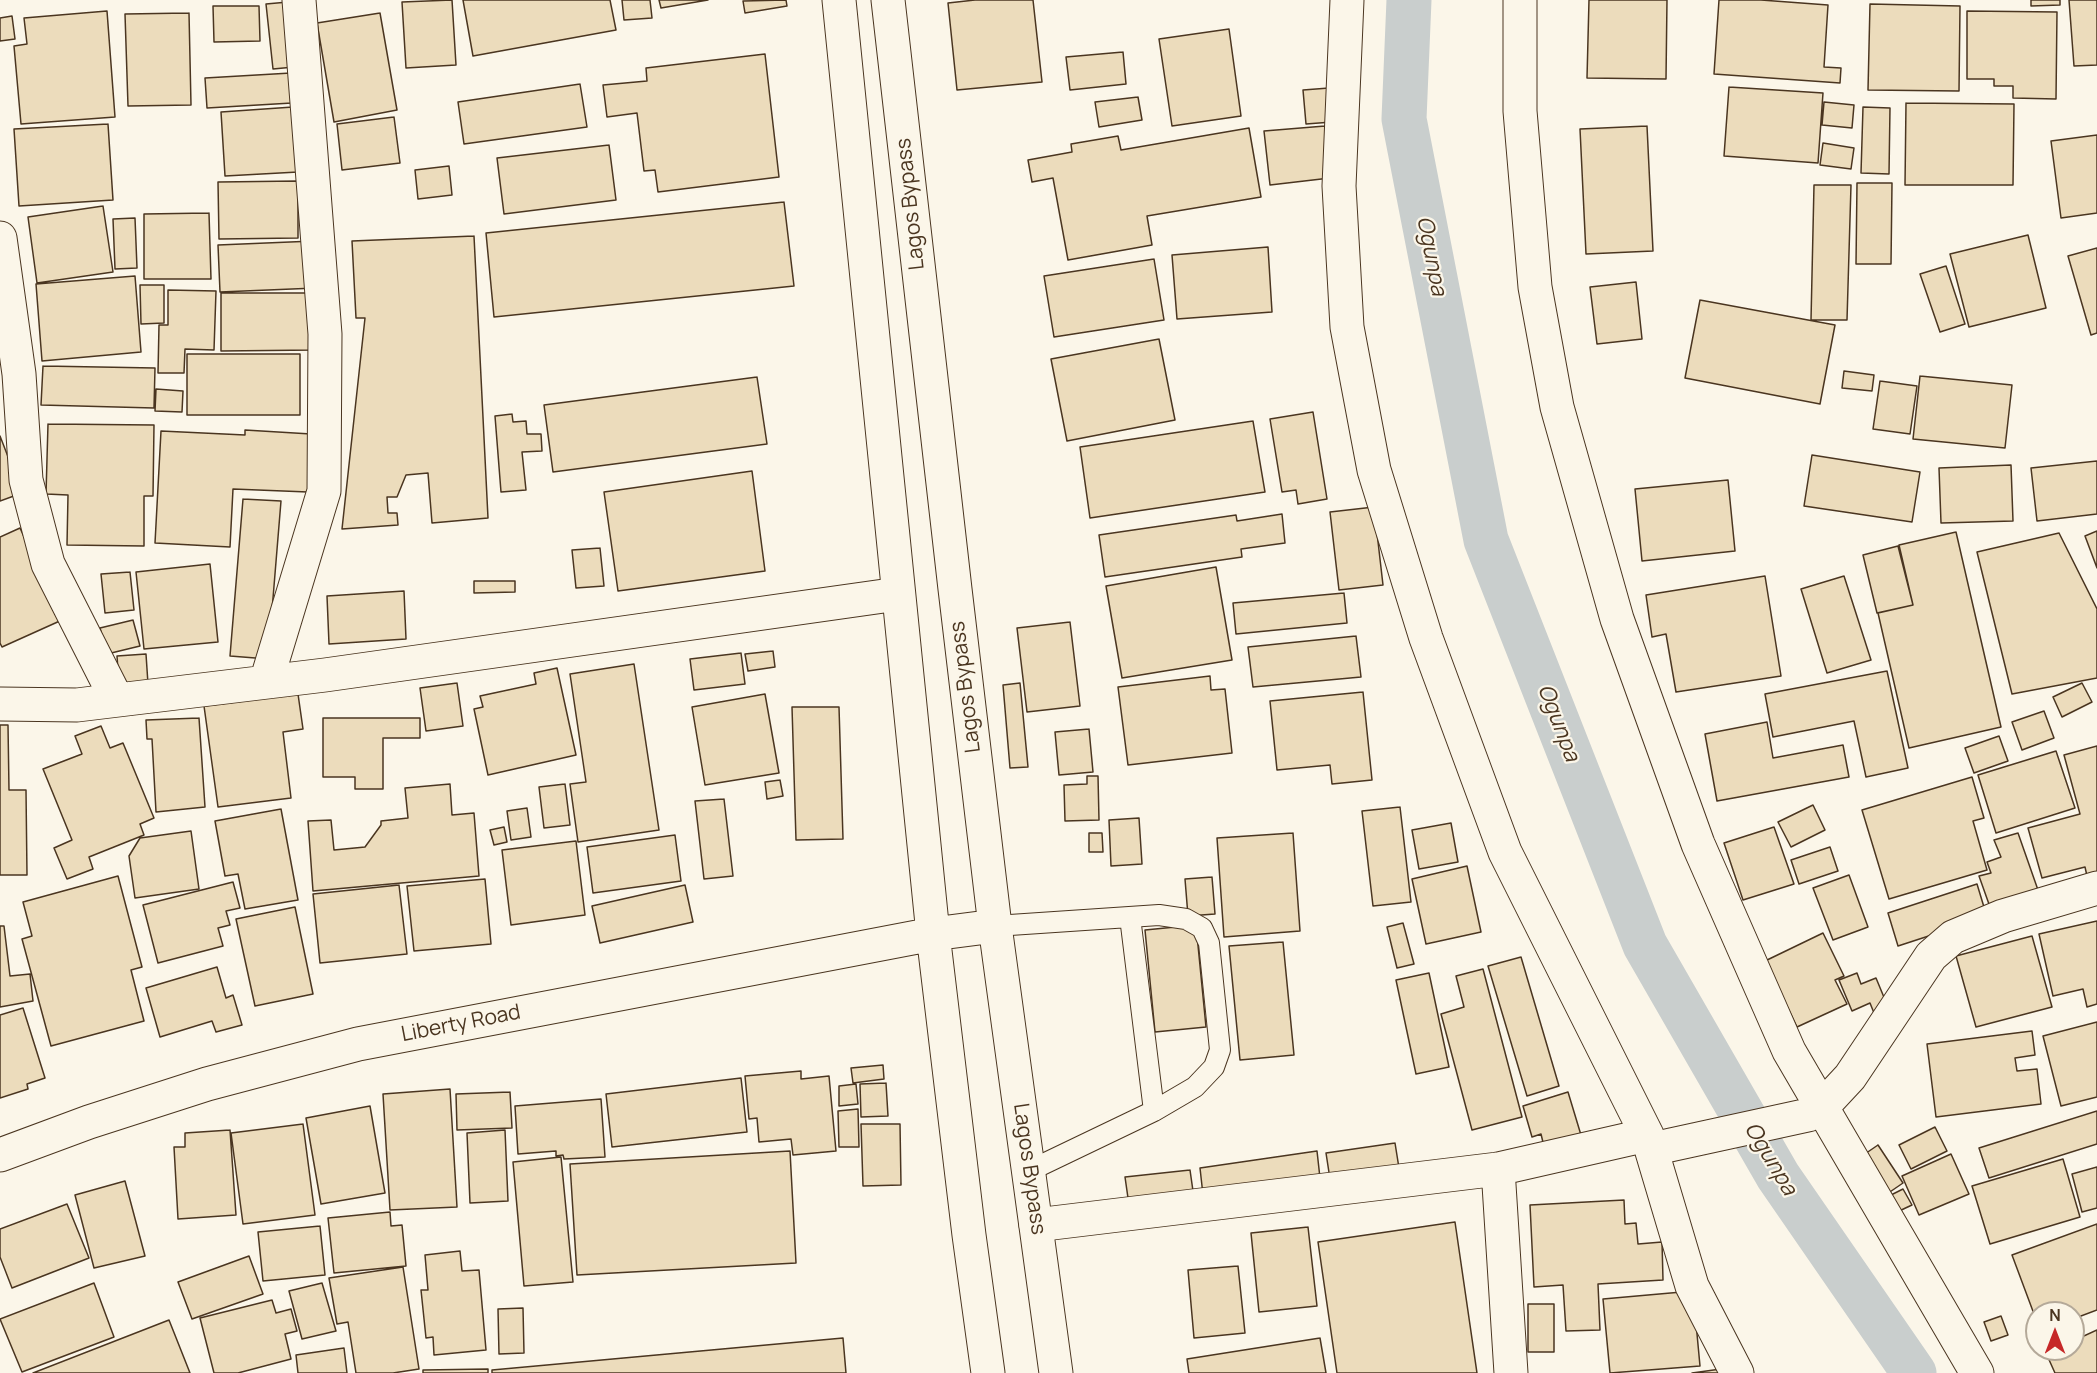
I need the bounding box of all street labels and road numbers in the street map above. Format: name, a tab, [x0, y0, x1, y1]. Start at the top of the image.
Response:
street label: Lagos Bypass	[892, 137, 930, 271]
street label: Lagos Bypass	[945, 620, 987, 754]
street label: Liberty Road	[399, 1000, 523, 1048]
street label: Lagos Bypass	[1007, 1102, 1051, 1236]

